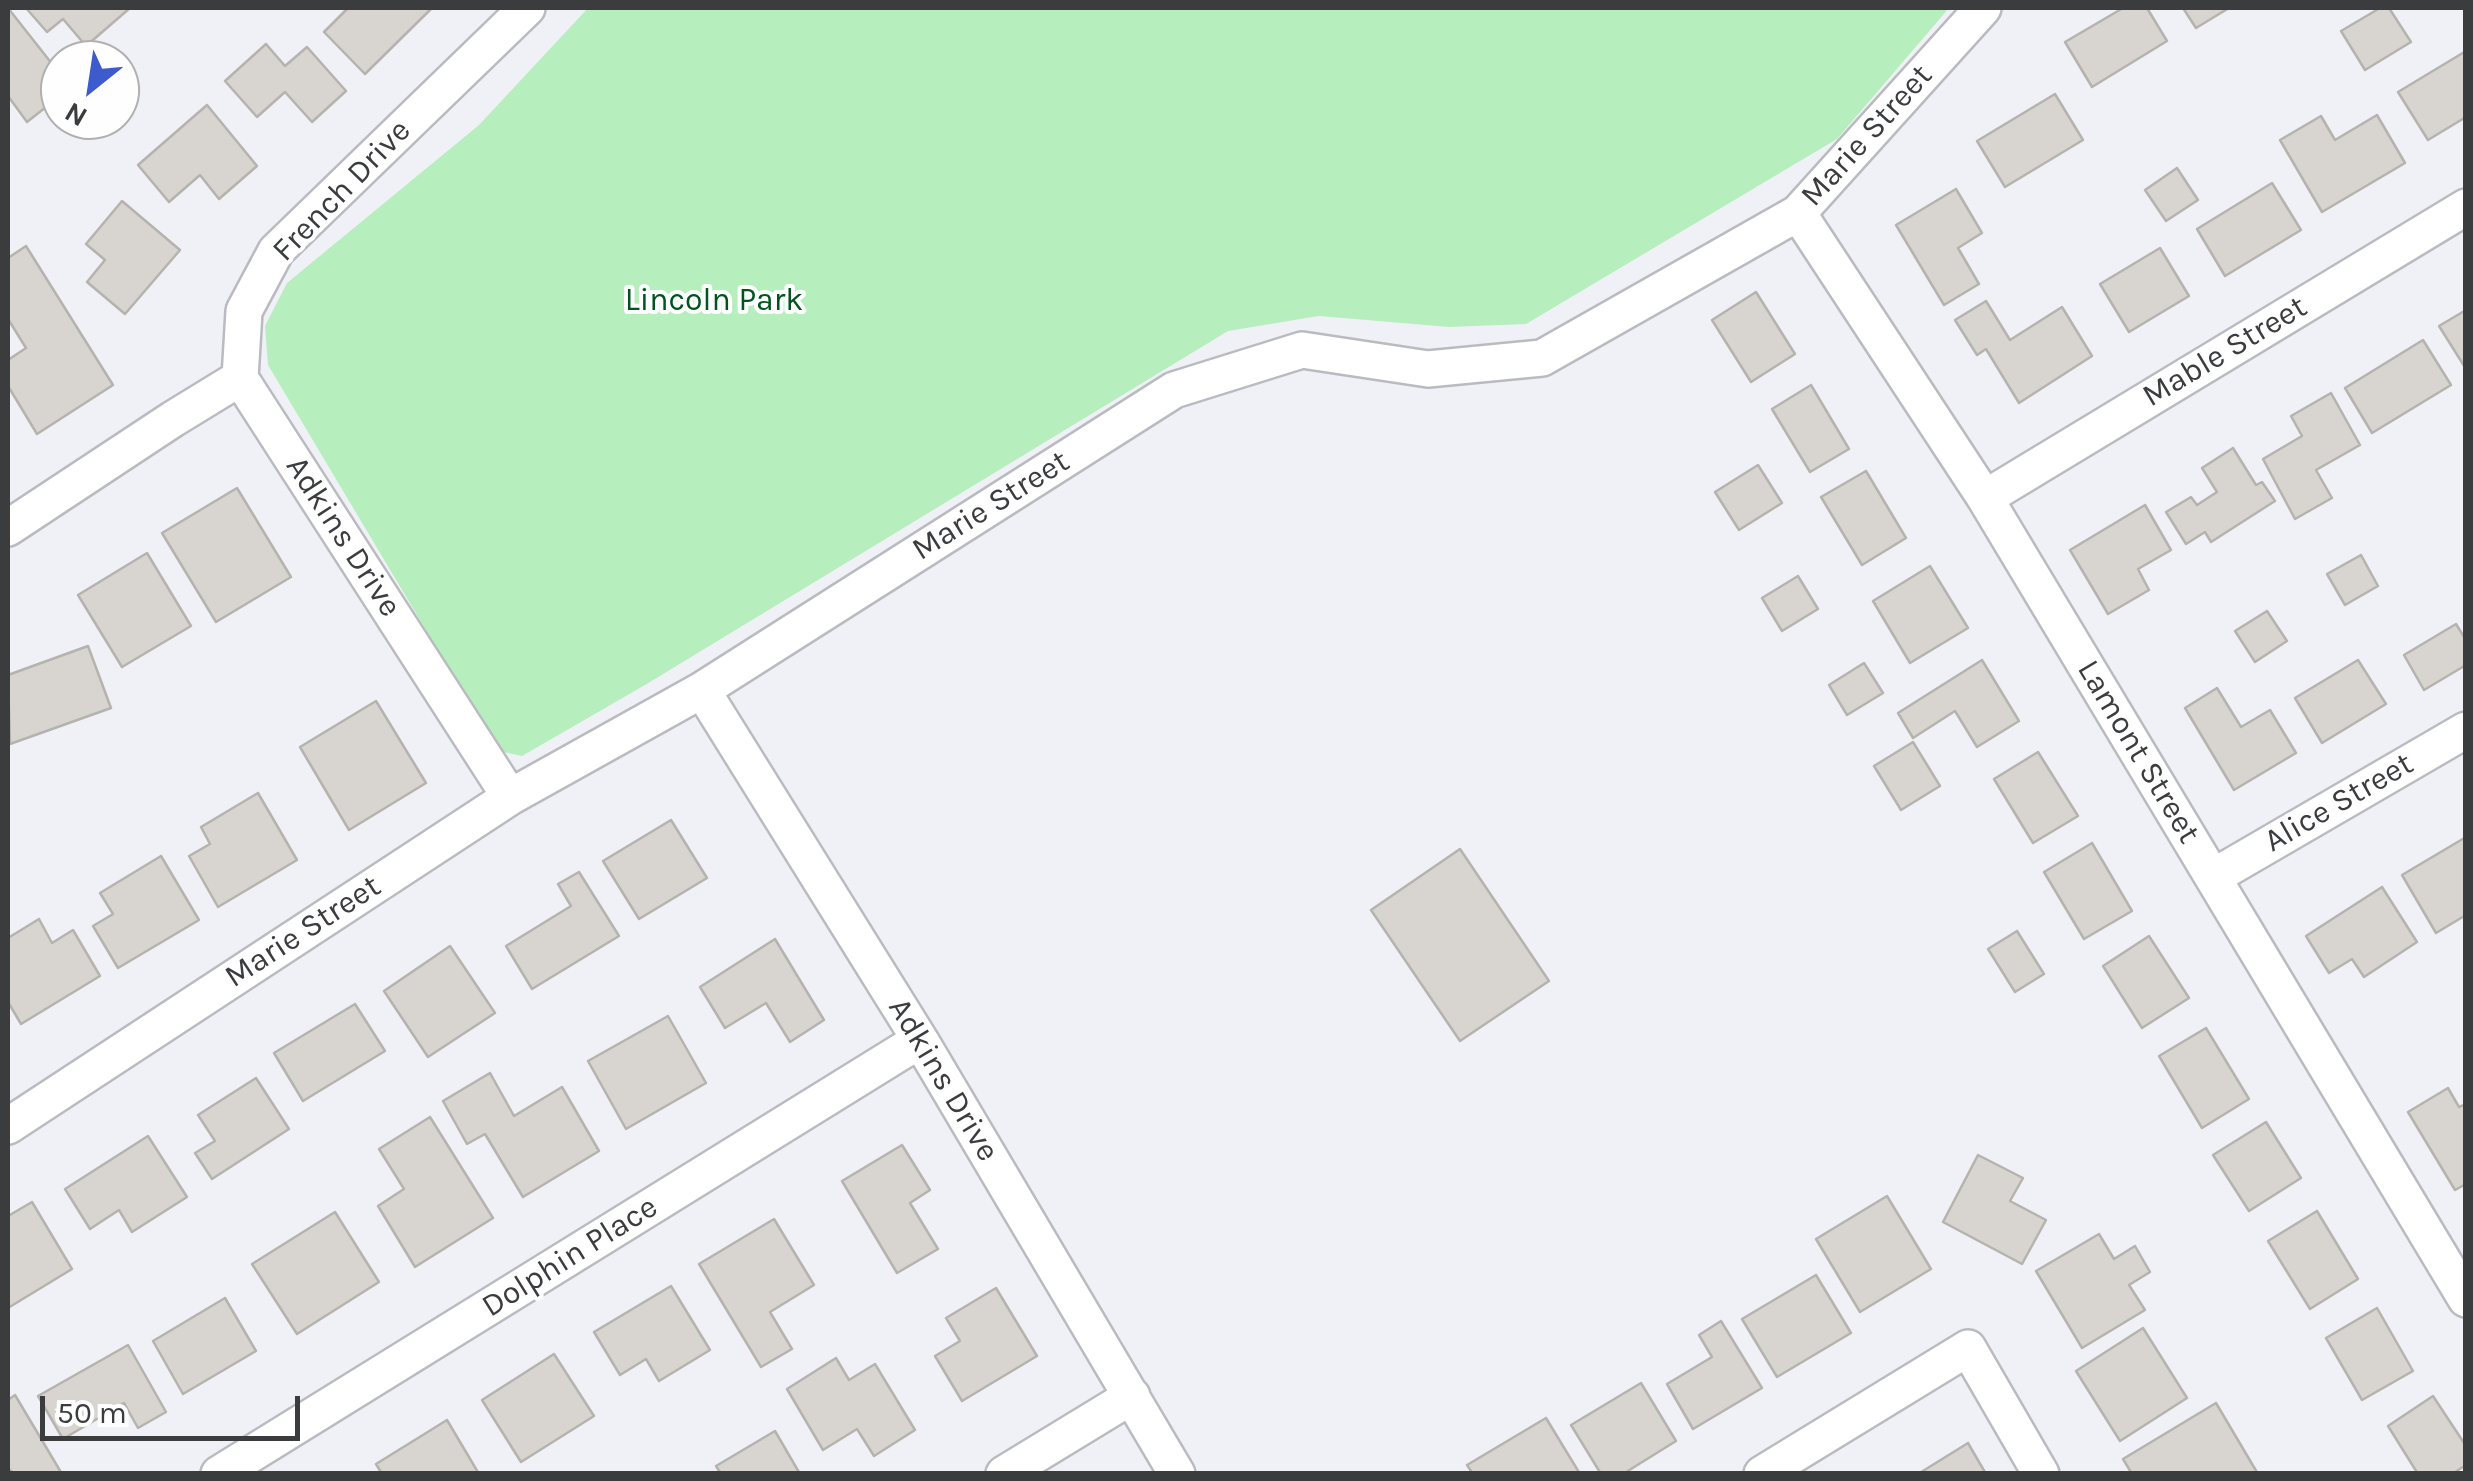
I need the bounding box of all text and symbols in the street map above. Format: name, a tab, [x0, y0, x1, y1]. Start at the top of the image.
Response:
north arrow	[40, 40, 140, 140]
street label: Marie Street	[1793, 57, 1941, 215]
text: N	[59, 95, 93, 134]
street label: French Drive	[265, 112, 419, 270]
park label: Lincoln Park	[625, 282, 803, 320]
street label: Mable Street	[2136, 288, 2314, 416]
street label: Marie Street	[905, 443, 1077, 569]
street label: Adkins Drive	[277, 450, 409, 624]
street label: Lamont Street	[2068, 653, 2208, 851]
street label: Alice Street	[2258, 745, 2420, 861]
street label: Marie Street	[218, 868, 388, 996]
street label: Adkins Drive	[879, 992, 1007, 1168]
street label: Dolphin Place	[475, 1188, 665, 1326]
scale bar	[45, 1376, 305, 1438]
text: 50 m	[57, 1395, 127, 1431]

